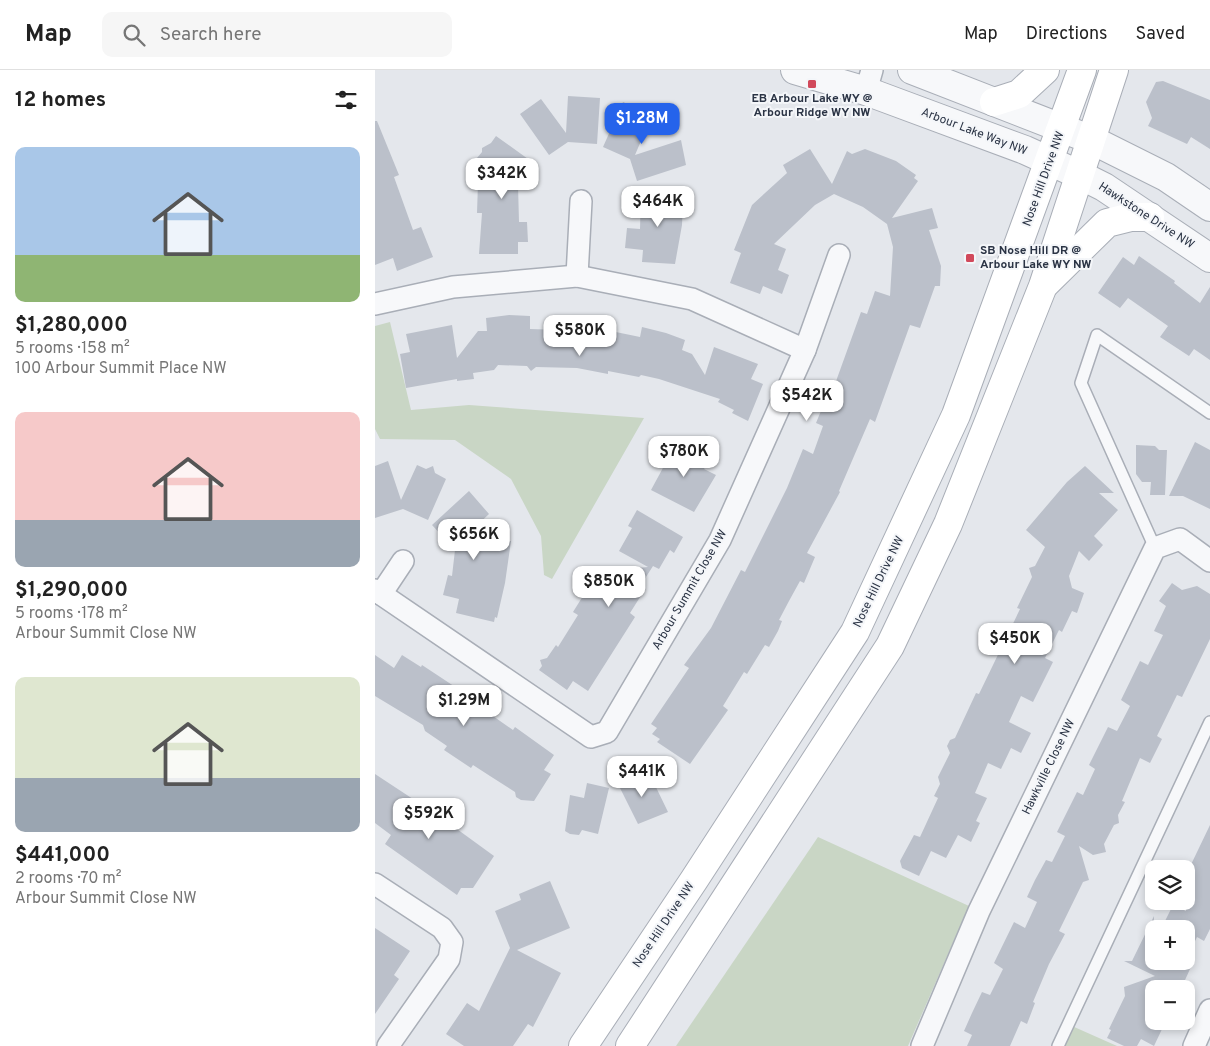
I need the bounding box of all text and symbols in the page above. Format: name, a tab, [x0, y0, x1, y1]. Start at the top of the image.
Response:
search box	[102, 12, 452, 57]
text: Map	[25, 20, 72, 50]
icon: search	[120, 21, 148, 49]
text: Search here	[160, 23, 261, 47]
text: Map	[964, 23, 998, 46]
text: Directions	[1026, 23, 1108, 46]
text: Saved	[1136, 23, 1185, 46]
marker: EB Arbour Lake WY @ Arbour Ridge WY NW	[806, 78, 818, 90]
icon: filters	[332, 86, 360, 114]
text: 12 homes	[15, 87, 106, 114]
place label: EB Arbour Lake WY @ Arbour Ridge WY NW	[751, 91, 873, 121]
pin: $1.28M	[601, 102, 683, 145]
street label: Arbour Lake Way NW	[919, 104, 1029, 160]
text: $1.28M	[616, 109, 668, 129]
street label: Nose Hill Drive NW	[1019, 129, 1069, 229]
pin: $342K	[467, 158, 537, 200]
text: $342K	[477, 164, 527, 184]
icon: home	[143, 179, 233, 269]
street label: Hawkstone Drive NW	[1095, 179, 1197, 253]
pin: $464K	[623, 186, 693, 228]
text: $464K	[632, 192, 684, 212]
place label: SB Nose Hill DR @ Arbour Lake WY NW	[980, 243, 1092, 273]
marker: SB Nose Hill DR @ Arbour Lake WY NW	[964, 252, 976, 264]
text: $1,280,000	[15, 312, 128, 339]
pin: $580K	[545, 314, 615, 357]
text: $580K	[554, 321, 606, 341]
text: 5 rooms · 158 m²	[15, 339, 130, 359]
text: 100 Arbour Summit Place NW	[15, 359, 227, 379]
pin: $542K	[772, 380, 842, 422]
text: $542K	[781, 386, 833, 406]
pin: $780K	[649, 436, 719, 478]
text: $780K	[659, 442, 709, 462]
icon: home	[143, 444, 233, 534]
pin: $656K	[439, 518, 509, 561]
text: $656K	[449, 525, 499, 545]
street label: Arbour Summit Close NW	[649, 527, 731, 653]
street label: Nose Hill Drive NW	[850, 533, 908, 631]
pin: $850K	[574, 566, 644, 608]
text: $850K	[583, 572, 635, 592]
text: $1,290,000	[15, 577, 128, 604]
text: 5 rooms · 178 m²	[15, 604, 128, 624]
pin: $450K	[980, 622, 1050, 665]
text: Arbour Summit Close NW	[15, 624, 197, 644]
text: $450K	[989, 629, 1041, 649]
pin: $1.29M	[423, 684, 505, 727]
text: $1.29M	[438, 691, 490, 711]
icon: home	[143, 709, 233, 799]
street label: Hawkville Close NW	[1019, 717, 1079, 817]
pin: $441K	[607, 756, 677, 798]
text: $441K	[618, 762, 666, 782]
pin: $592K	[394, 798, 464, 840]
text: $592K	[404, 804, 454, 824]
text: $441,000	[15, 842, 110, 869]
map controls	[1145, 860, 1195, 1030]
button: layers	[1145, 860, 1195, 910]
text: 2 rooms · 70 m²	[15, 869, 122, 889]
street label: Nose Hill Drive NW	[629, 879, 699, 971]
text: Arbour Summit Close NW	[15, 889, 197, 909]
button: +	[1145, 920, 1195, 970]
button: −	[1145, 980, 1195, 1030]

